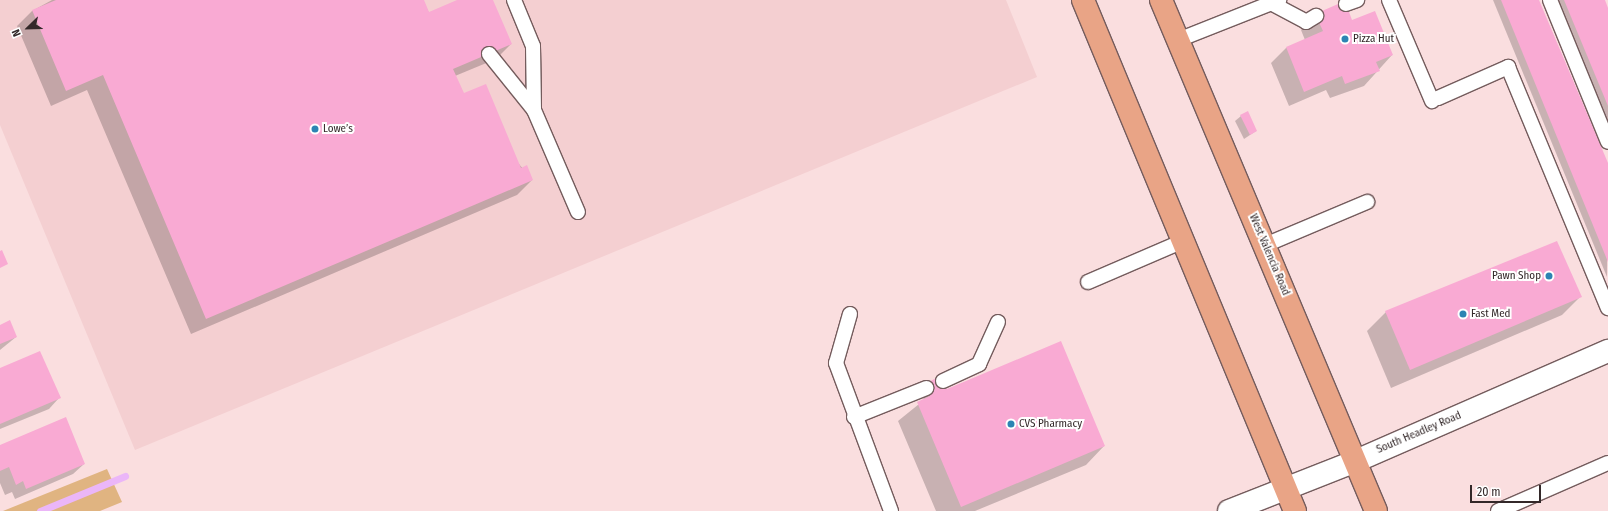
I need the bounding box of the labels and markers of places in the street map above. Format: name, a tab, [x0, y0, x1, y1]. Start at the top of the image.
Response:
place label: Pizza Hut	[1353, 32, 1394, 46]
marker: Pizza Hut	[1340, 34, 1350, 44]
place label: Lowe’s	[323, 122, 353, 136]
marker: Lowe’s	[310, 124, 320, 134]
place label: Pawn Shop	[1492, 269, 1541, 283]
marker: Pawn Shop	[1544, 271, 1554, 281]
place label: Fast Med	[1471, 307, 1511, 321]
marker: Fast Med	[1458, 309, 1468, 319]
place label: CVS Pharmacy	[1019, 417, 1082, 431]
marker: CVS Pharmacy	[1006, 419, 1016, 429]

